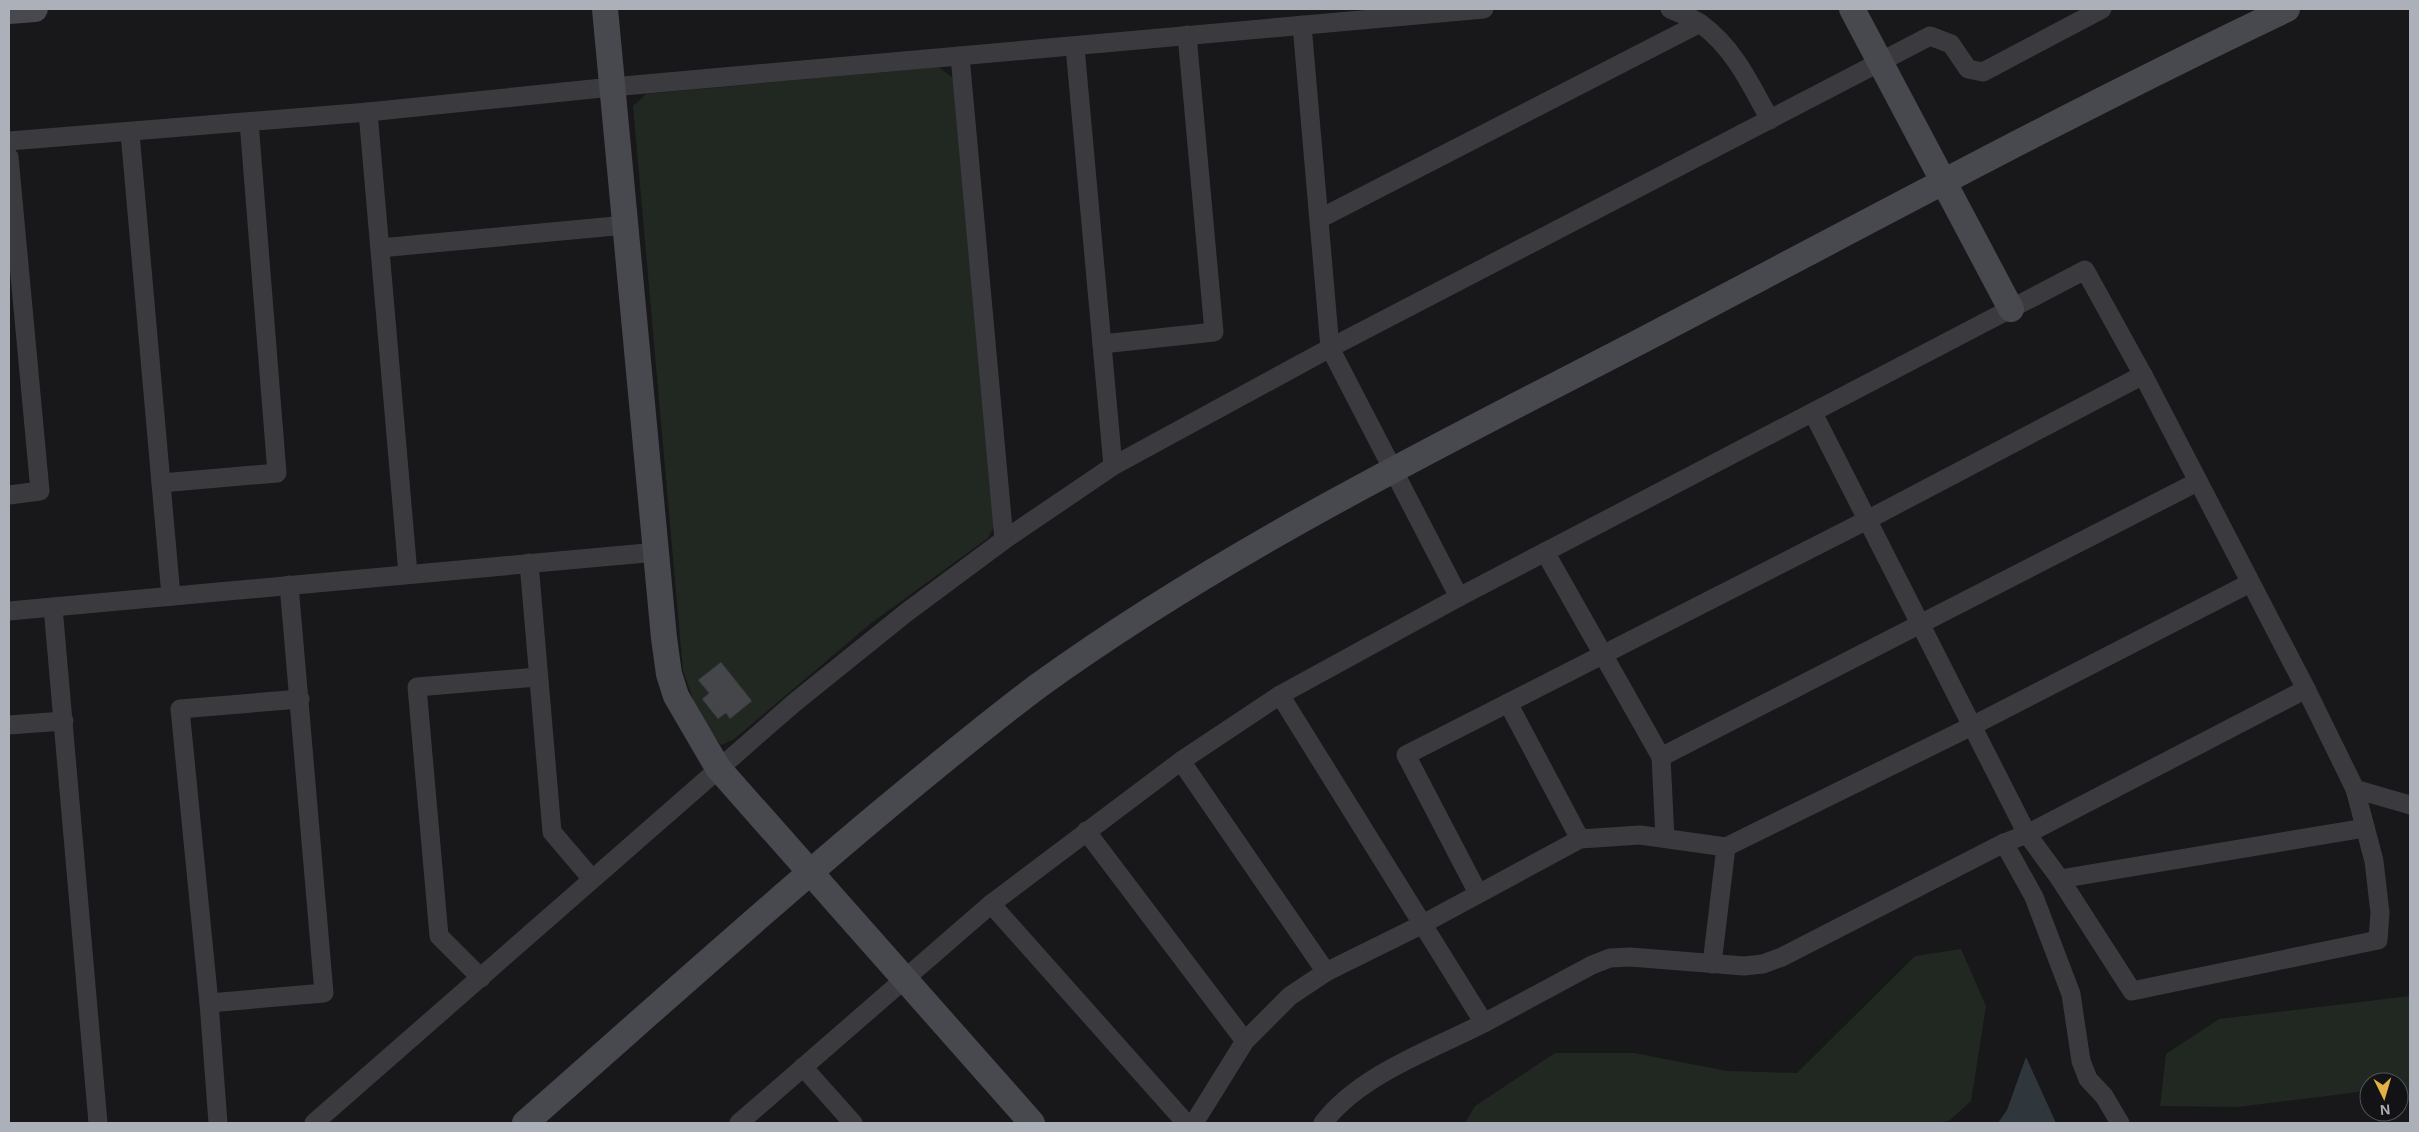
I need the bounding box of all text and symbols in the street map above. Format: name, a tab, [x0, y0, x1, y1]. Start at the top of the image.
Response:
north arrow	[2359, 1072, 2409, 1122]
text: N	[2379, 1102, 2391, 1118]

